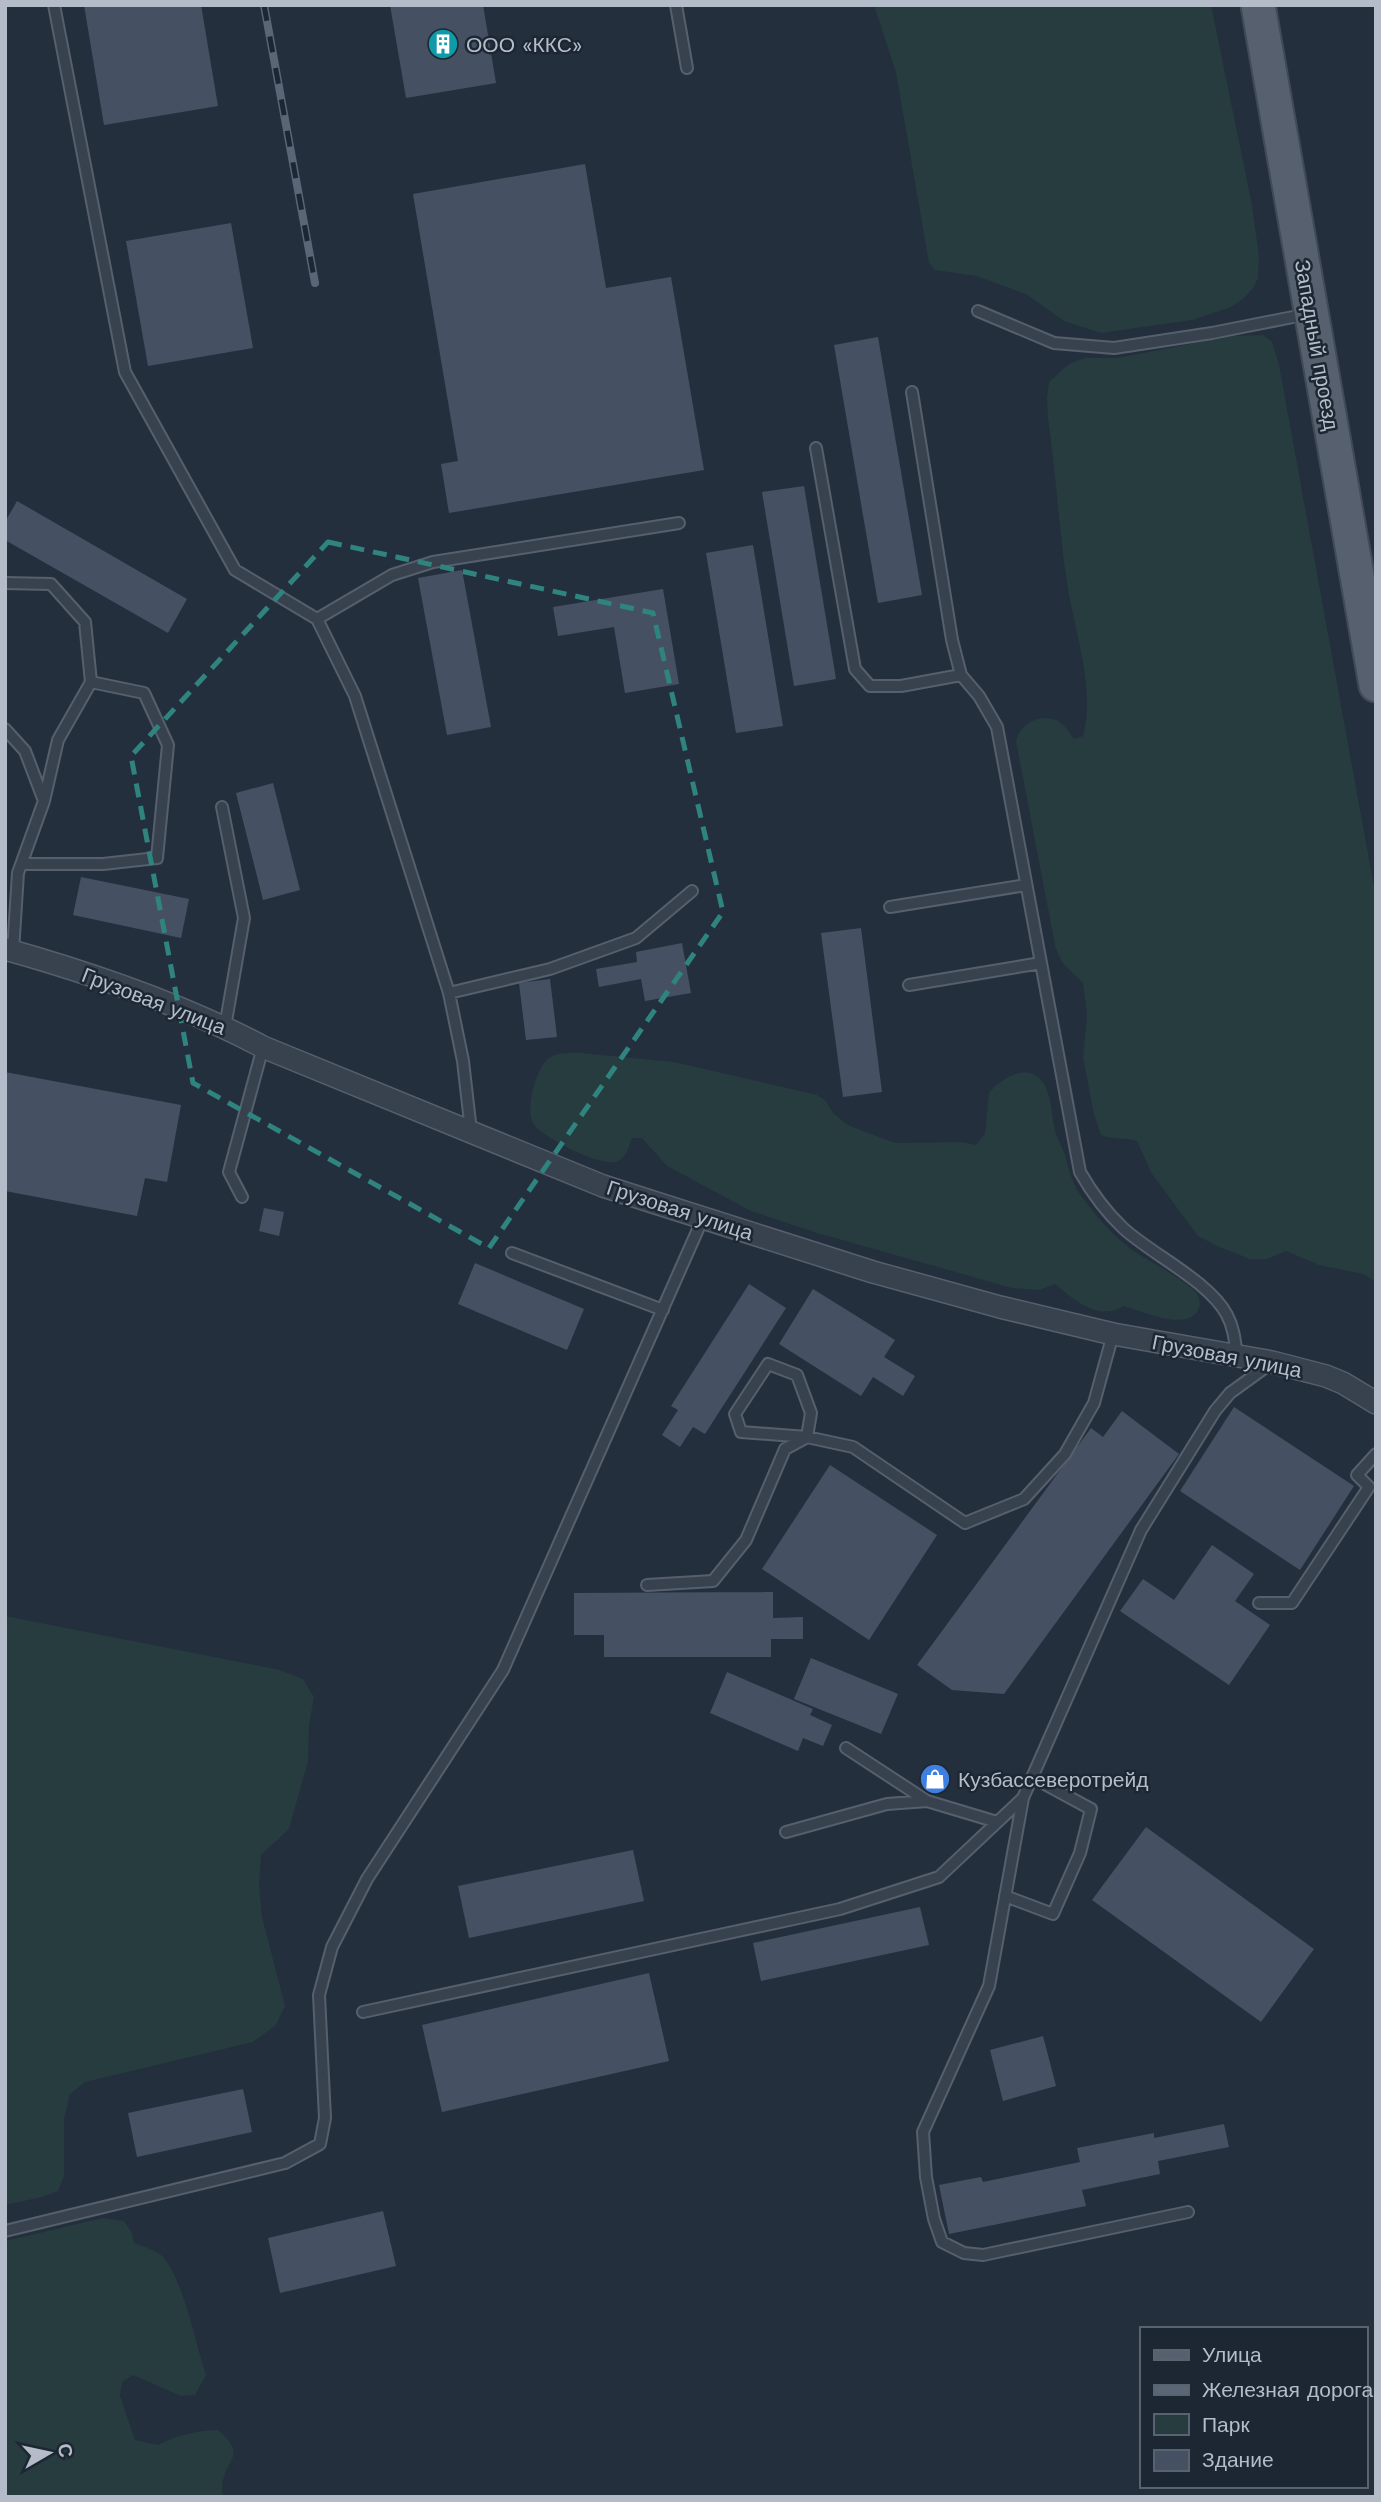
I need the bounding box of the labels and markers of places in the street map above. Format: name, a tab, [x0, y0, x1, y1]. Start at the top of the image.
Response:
building icon: ООО «ККС»	[426, 27, 460, 61]
place label: ООО «ККС»	[466, 32, 582, 57]
shop icon: Кузбассеверотрейд	[918, 1762, 952, 1796]
place label: Кузбассеверотрейд	[958, 1767, 1149, 1792]

